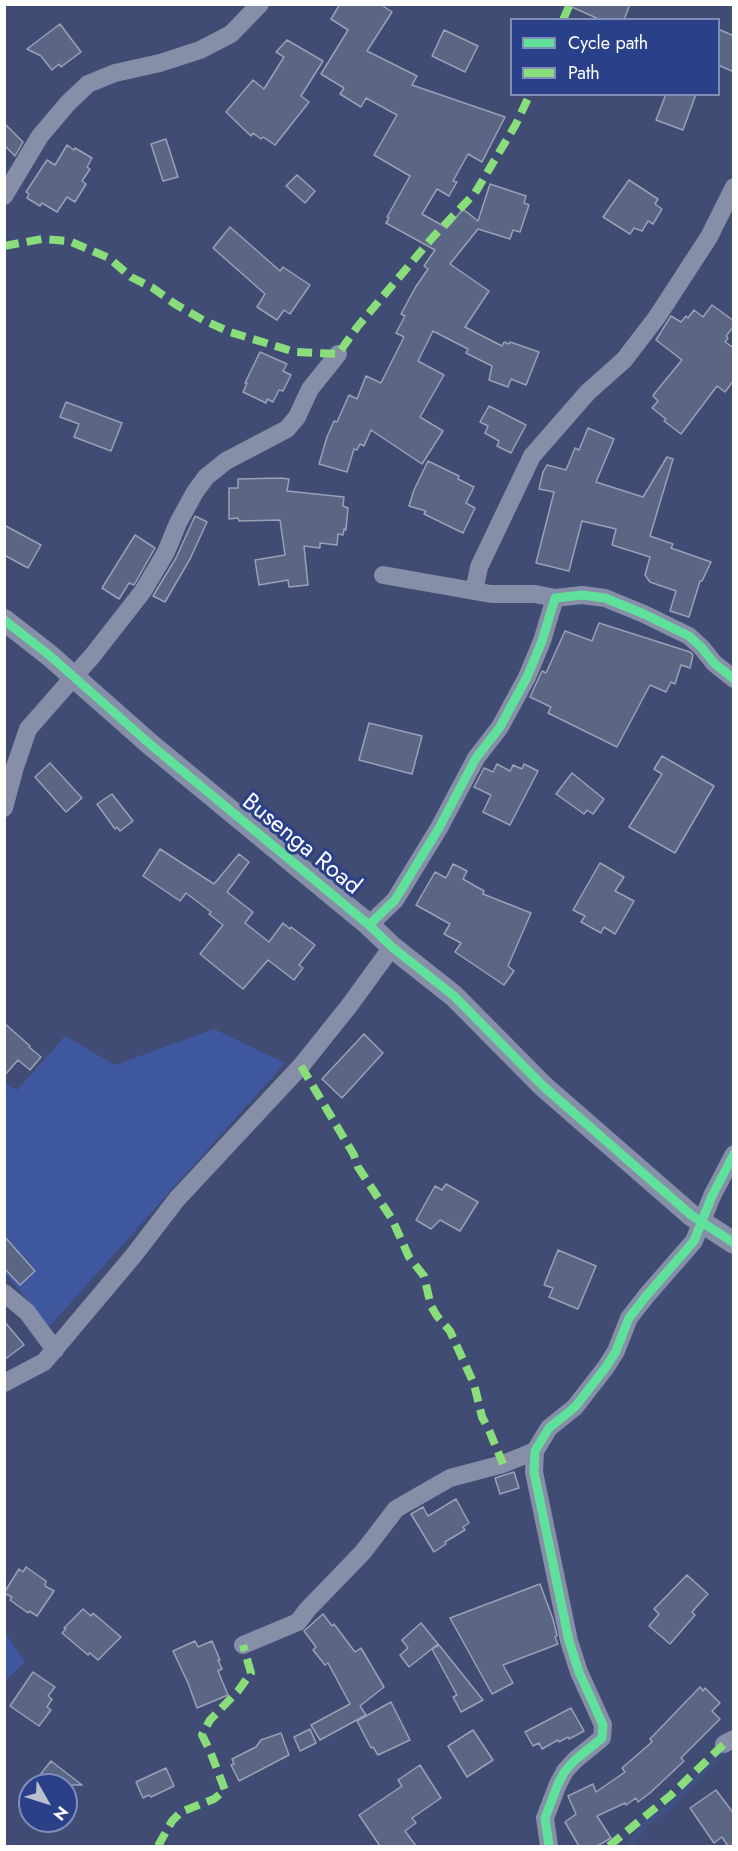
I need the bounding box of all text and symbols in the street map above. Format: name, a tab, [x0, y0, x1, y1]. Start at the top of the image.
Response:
legend	[510, 18, 720, 96]
text: Cycle path	[568, 30, 648, 56]
text: Path	[568, 60, 600, 86]
street label: Busenga Road	[236, 788, 366, 902]
north arrow	[18, 1773, 78, 1833]
text: N	[48, 1801, 74, 1826]

